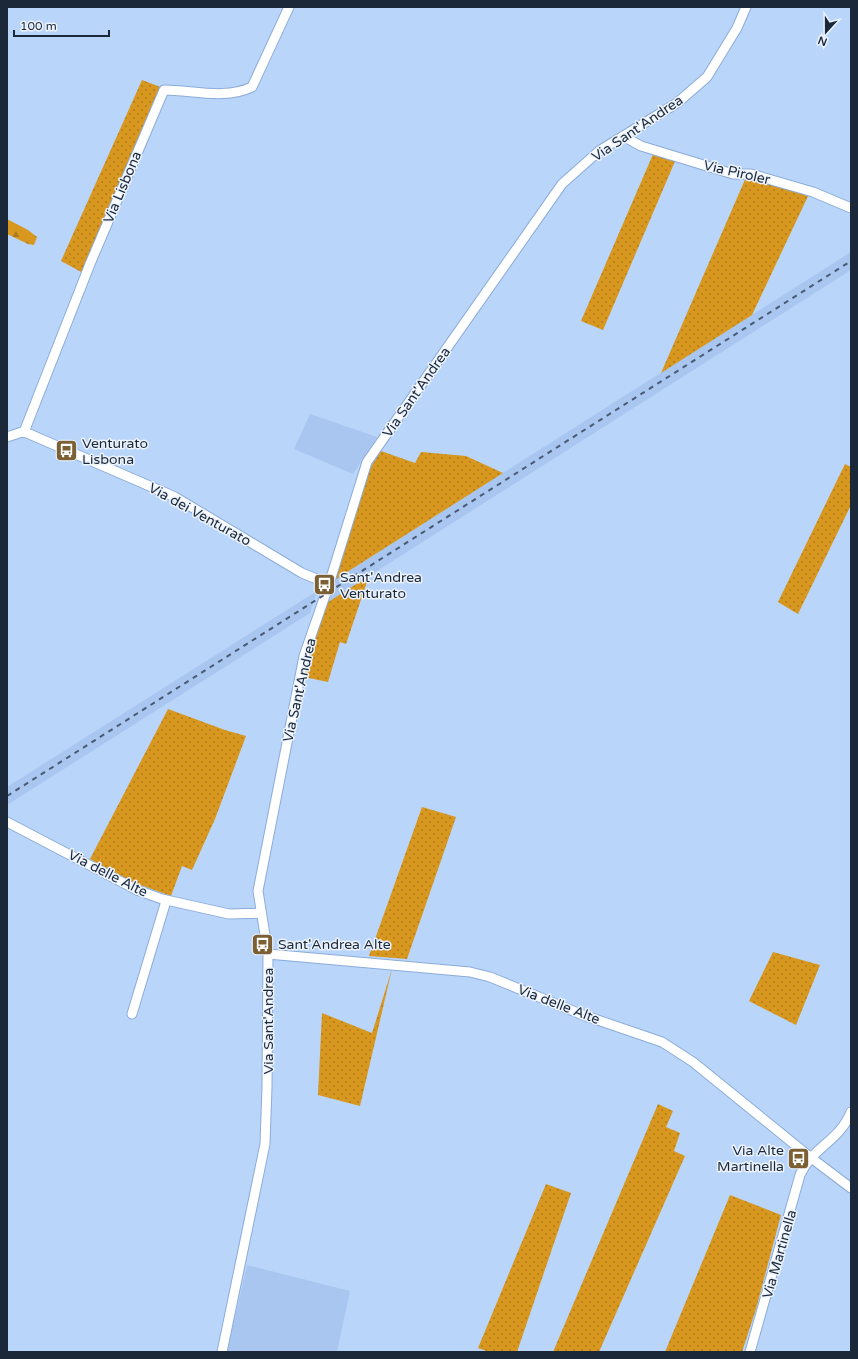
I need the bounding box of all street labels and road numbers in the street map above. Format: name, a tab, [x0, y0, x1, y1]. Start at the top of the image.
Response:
street label: Via Sant'Andrea	[588, 92, 686, 165]
street label: Via Lisbona	[100, 149, 145, 226]
street label: Via Piroler	[702, 157, 772, 189]
street label: Via Sant'Andrea	[379, 344, 454, 441]
street label: Via dei Venturato	[146, 479, 254, 550]
street label: Via Sant'Andrea	[279, 636, 320, 744]
street label: Via delle Alte	[65, 846, 150, 901]
street label: Via Sant'Andrea	[260, 968, 277, 1074]
street label: Via delle Alte	[515, 981, 602, 1028]
street label: Via Martinella	[759, 1208, 800, 1300]

